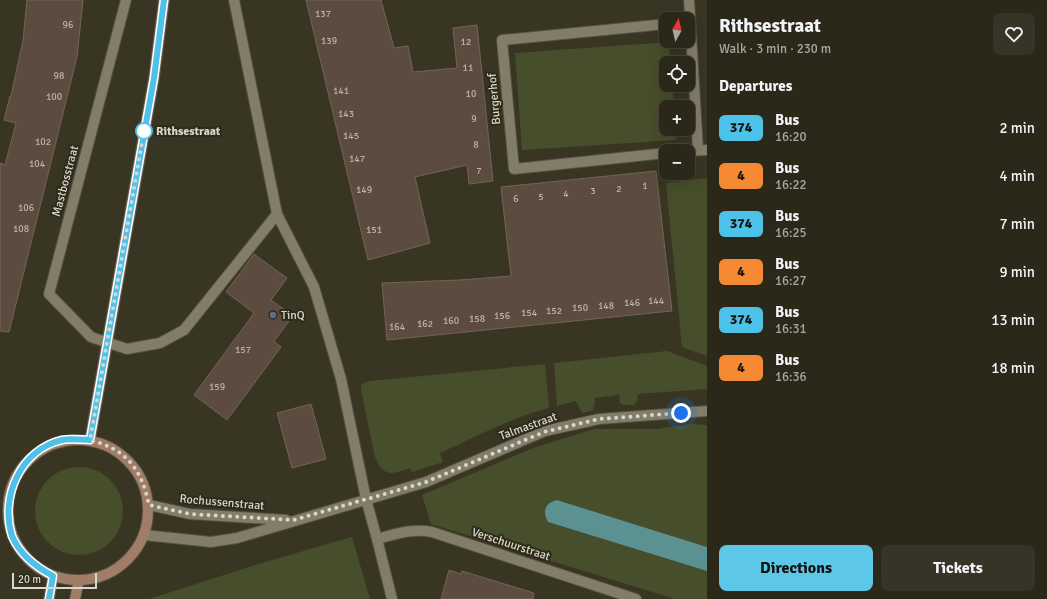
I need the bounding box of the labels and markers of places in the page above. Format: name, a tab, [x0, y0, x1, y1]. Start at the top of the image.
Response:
marker: Rithsestraat	[135, 122, 153, 140]
place label: Rithsestraat	[156, 124, 221, 139]
place label: TinQ	[281, 308, 305, 323]
marker: TinQ	[268, 310, 278, 320]

